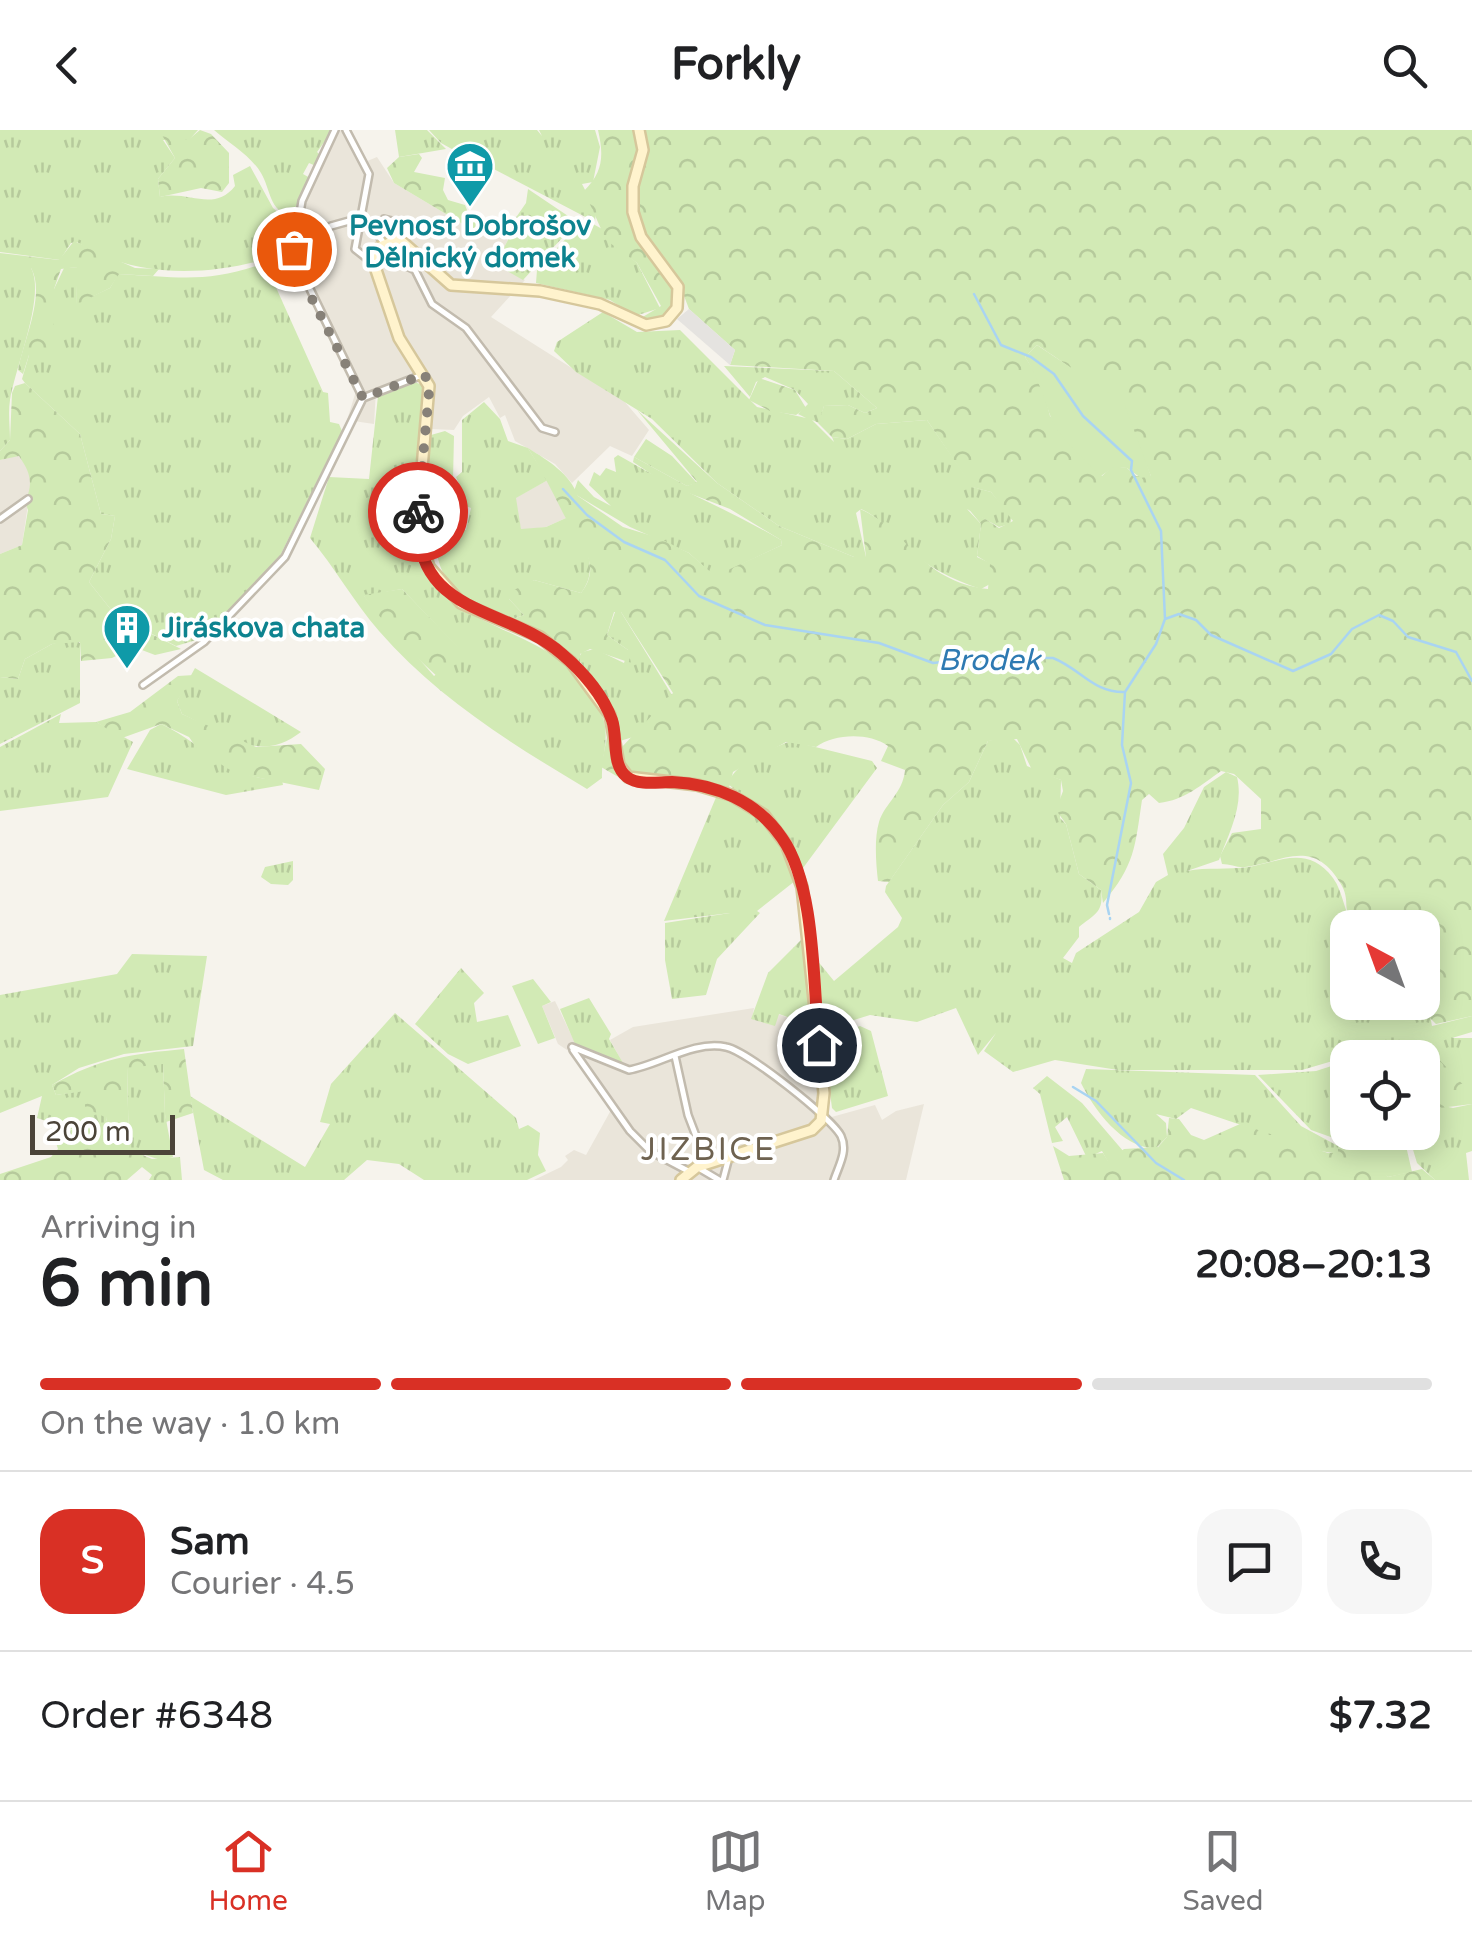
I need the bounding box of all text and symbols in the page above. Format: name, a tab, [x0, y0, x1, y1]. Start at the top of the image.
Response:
icon: back	[40, 38, 95, 93]
text: Forkly	[671, 38, 801, 92]
icon: search	[1377, 38, 1432, 93]
museum icon: Pevnost Dobrošov Dělnický domek	[444, 140, 496, 208]
pin	[252, 207, 337, 292]
place label: Pevnost Dobrošov Dělnický domek	[349, 209, 591, 275]
icon: bag	[267, 222, 322, 277]
courier	[368, 462, 468, 562]
icon: bike	[391, 485, 446, 540]
building icon: Jiráskova chata	[101, 602, 153, 670]
place label: Jiráskova chata	[161, 611, 365, 645]
water label: Brodek	[938, 642, 1043, 679]
north arrow	[1330, 910, 1440, 1020]
map controls	[1330, 910, 1440, 1150]
pin	[777, 1003, 862, 1088]
icon: home	[792, 1018, 847, 1073]
button: locate	[1330, 1040, 1440, 1150]
scale bar	[30, 1110, 175, 1154]
text: 200 m	[45, 1115, 131, 1149]
district label: JIZBICE	[641, 1131, 777, 1169]
text: Arriving in	[40, 1209, 197, 1247]
text: 20:08–20:13	[1195, 1242, 1432, 1288]
text: 6 min	[40, 1245, 213, 1324]
text: On the way · 1.0 km	[40, 1405, 340, 1443]
button: chat	[1197, 1509, 1302, 1614]
button: phone	[1327, 1509, 1432, 1614]
text: Sam	[170, 1519, 250, 1565]
text: S	[81, 1538, 104, 1584]
text: Courier · 4.5	[170, 1565, 355, 1603]
text: Order #6348	[40, 1693, 273, 1739]
text: $7.32	[1329, 1693, 1432, 1739]
tab: Home	[209, 1824, 288, 1918]
tab: Map	[705, 1824, 765, 1918]
tab: Saved	[1183, 1824, 1263, 1918]

